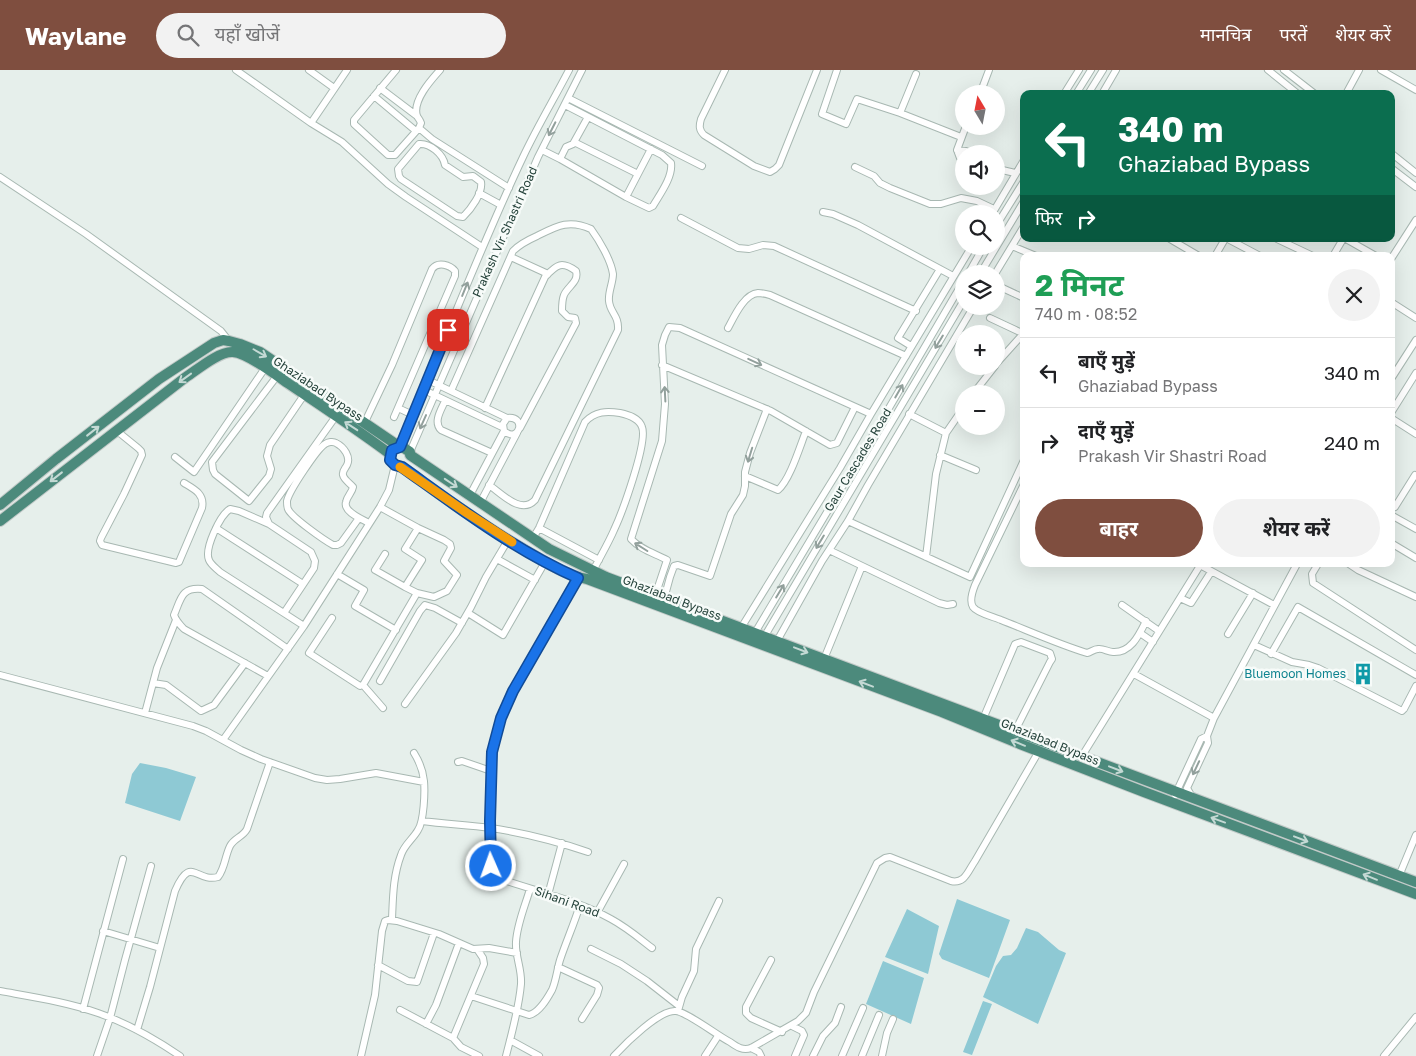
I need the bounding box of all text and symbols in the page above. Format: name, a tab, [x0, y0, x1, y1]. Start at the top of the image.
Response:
search box	[156, 13, 506, 58]
text: Waylane	[25, 21, 126, 50]
icon: search	[174, 21, 202, 49]
text: यहाँ खोजें	[214, 22, 280, 45]
text: मानचित्र	[1200, 23, 1251, 45]
text: परतें	[1279, 23, 1307, 45]
text: शेयर करें	[1335, 23, 1391, 45]
north arrow	[955, 85, 1005, 135]
map controls	[955, 85, 1005, 435]
text: 340 m	[1118, 108, 1223, 150]
icon: left	[1035, 110, 1100, 175]
one-way arrow	[547, 121, 556, 136]
button: sound	[955, 145, 1005, 195]
text: Ghaziabad Bypass	[1118, 150, 1310, 177]
street label: Prakash Vir Shastri Road	[469, 164, 540, 300]
button: search	[955, 205, 1005, 255]
icon: right	[1072, 205, 1100, 233]
text: फिर	[1035, 206, 1062, 229]
button: layers	[955, 265, 1005, 315]
text: 2 मिनट	[1035, 267, 1124, 303]
button: close	[1328, 269, 1380, 321]
one-way arrow	[461, 282, 470, 297]
text: 740 m · 08:52	[1035, 304, 1137, 324]
pin	[427, 309, 469, 351]
icon: arrive	[434, 316, 462, 344]
button: +	[955, 325, 1005, 375]
one-way arrow	[933, 334, 943, 348]
one-way arrow	[252, 349, 266, 359]
text: बाएँ मुड़ें	[1078, 349, 1135, 372]
street label: Ghaziabad Bypass	[271, 353, 366, 424]
one-way arrow	[748, 357, 763, 367]
icon: left	[1035, 359, 1063, 387]
text: 340 m	[1324, 361, 1380, 384]
one-way arrow	[179, 373, 192, 384]
text: Ghaziabad Bypass	[1078, 376, 1218, 396]
one-way arrow	[894, 384, 904, 399]
button: −	[955, 385, 1005, 435]
one-way arrow	[660, 386, 669, 402]
street label: Gaur Cascades Road	[821, 405, 894, 514]
one-way arrow	[417, 414, 427, 429]
text: दाएँ मुड़ें	[1078, 419, 1134, 442]
one-way arrow	[344, 421, 358, 431]
one-way arrow	[86, 426, 100, 436]
icon: right	[1035, 429, 1063, 457]
text: 240 m	[1324, 431, 1380, 454]
one-way arrow	[744, 446, 754, 462]
text: Prakash Vir Shastri Road	[1078, 446, 1267, 466]
one-way arrow	[50, 472, 63, 483]
one-way arrow	[444, 478, 458, 488]
button: बाहर	[1035, 499, 1203, 557]
button: शेयर करें	[1213, 499, 1380, 557]
one-way arrow	[815, 534, 825, 548]
one-way arrow	[634, 541, 648, 552]
street label: Ghaziabad Bypass	[621, 572, 724, 623]
one-way arrow	[775, 584, 785, 598]
one-way arrow	[793, 646, 808, 655]
building icon: Bluemoon Homes	[1350, 661, 1376, 687]
place label: Bluemoon Homes	[1244, 666, 1346, 681]
one-way arrow	[859, 679, 874, 688]
street label: Ghaziabad Bypass	[999, 715, 1102, 768]
one-way arrow	[1011, 738, 1026, 747]
one-way arrow	[1191, 760, 1201, 775]
one-way arrow	[1108, 765, 1124, 774]
one-way arrow	[1211, 815, 1226, 824]
one-way arrow	[1293, 835, 1308, 844]
position arrow	[464, 839, 516, 891]
one-way arrow	[1363, 872, 1379, 881]
street label: Sihani Road	[533, 883, 602, 920]

